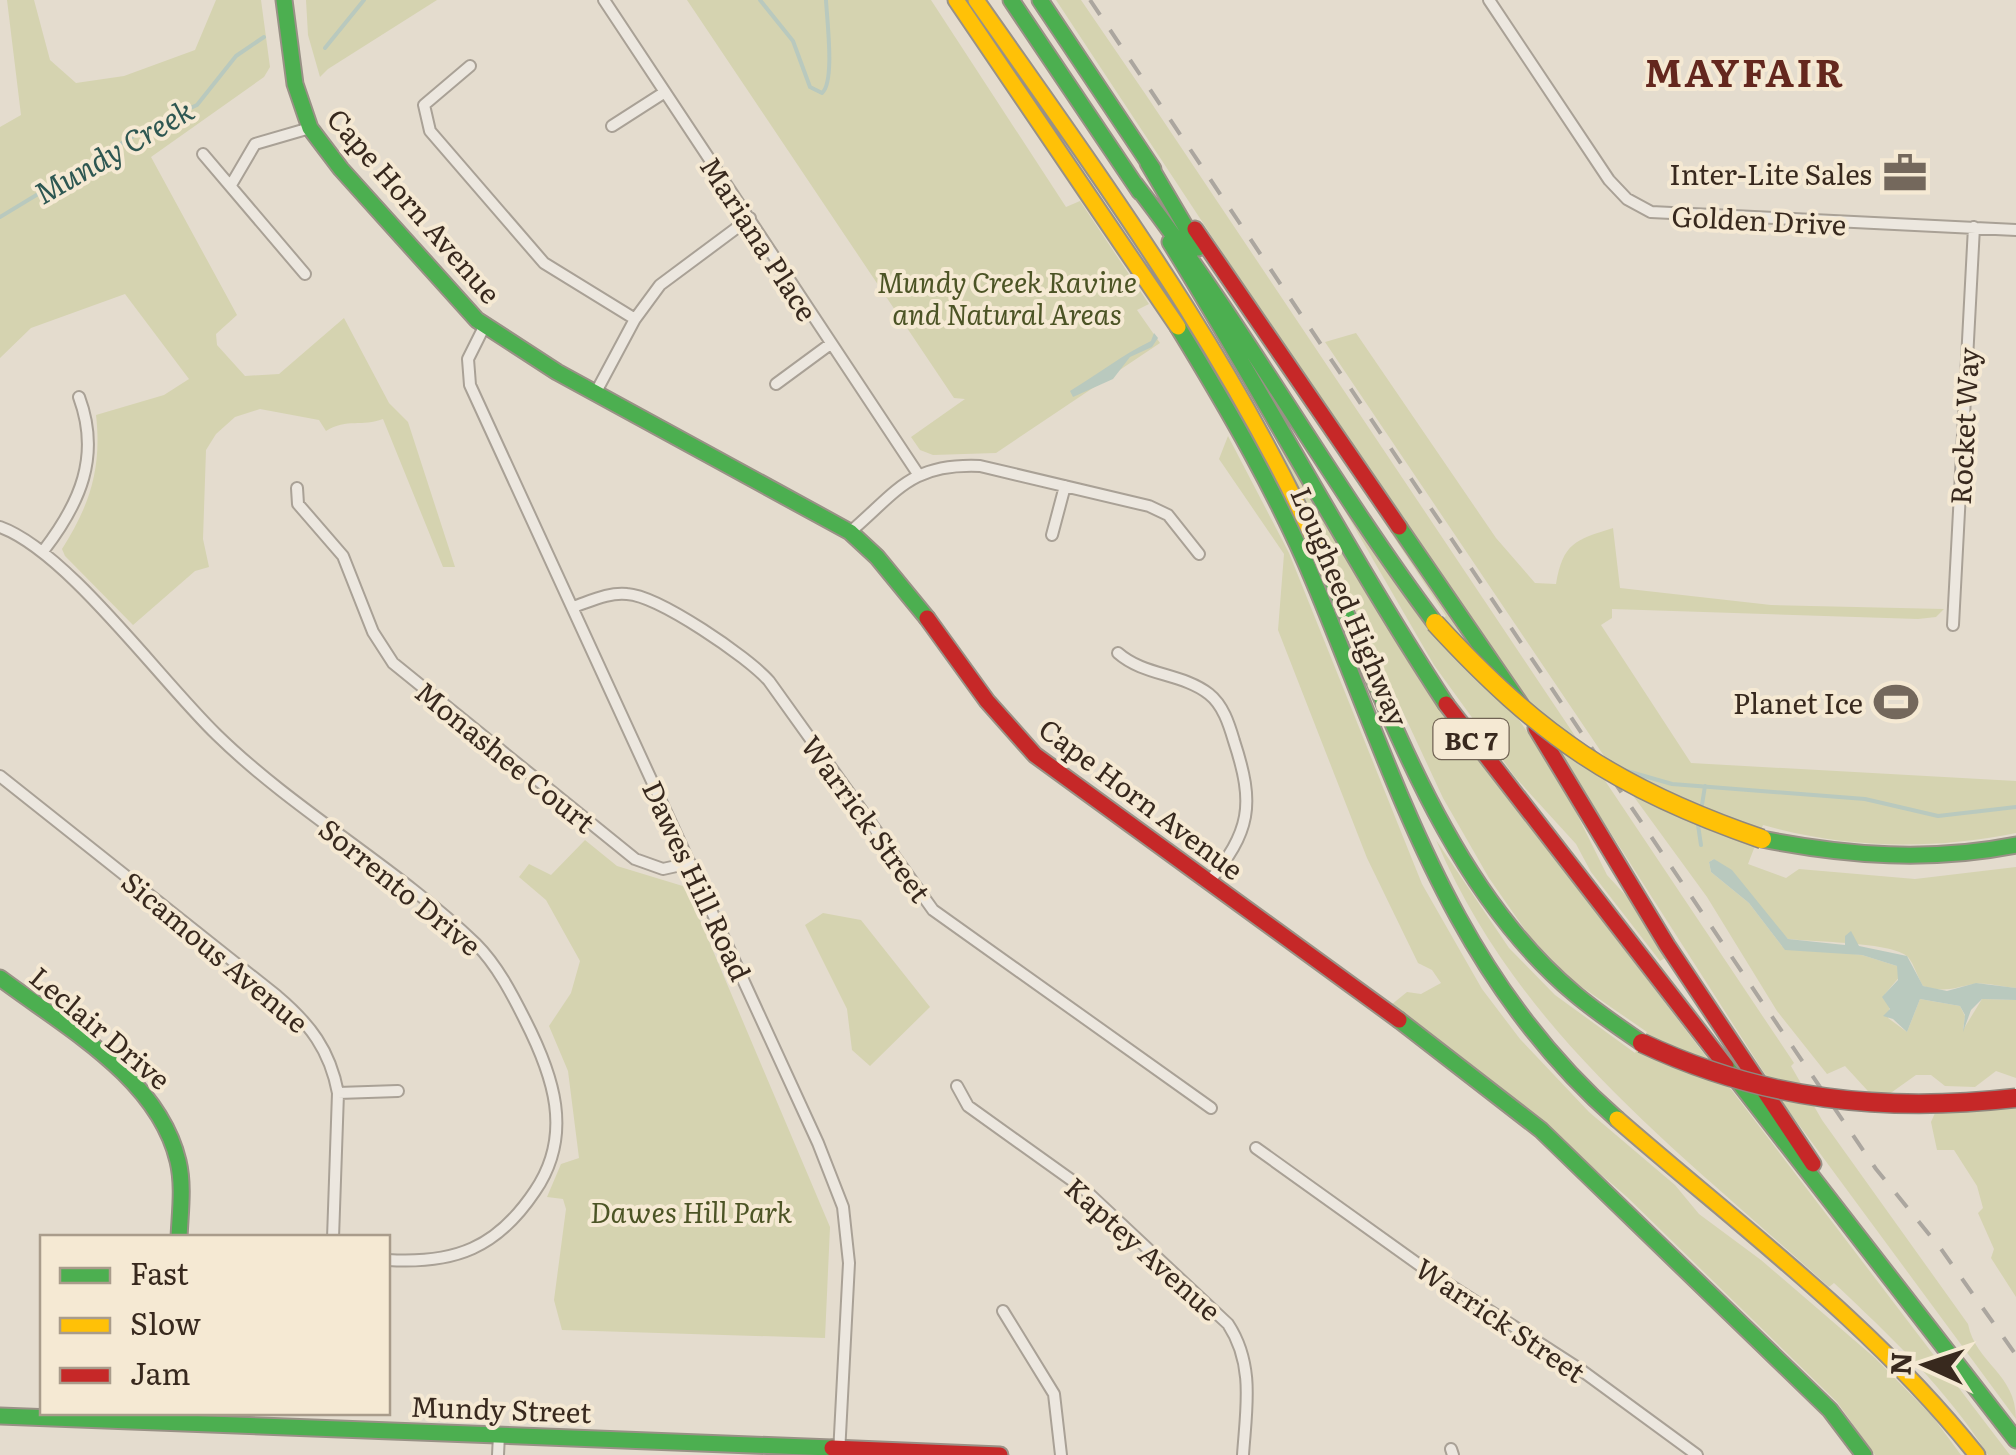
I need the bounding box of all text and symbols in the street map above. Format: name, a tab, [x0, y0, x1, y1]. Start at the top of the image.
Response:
district label: MAYFAIR	[1644, 42, 1846, 99]
water label: Mundy Creek	[25, 86, 201, 213]
street label: Cape Horn Avenue	[318, 98, 512, 312]
street label: Mariana Place	[691, 148, 829, 328]
office icon: Inter-Lite Sales	[1881, 149, 1929, 197]
place label: Inter-Lite Sales	[1669, 152, 1872, 194]
street label: Golden Drive	[1671, 193, 1847, 245]
park label: Mundy Creek Ravine and Natural Areas	[877, 260, 1137, 334]
street label: Rocket Way	[1938, 346, 1988, 506]
street label: Lougheed Highway	[1282, 480, 1421, 733]
street label: Monashee Court	[407, 670, 606, 842]
sports icon: Planet Ice	[1872, 678, 1920, 726]
place label: Planet Ice	[1733, 681, 1863, 723]
street label: Cape Horn Avenue	[1031, 707, 1253, 889]
road number: BC 7	[1434, 719, 1508, 759]
street label: Warrick Street	[792, 726, 942, 911]
street label: Dawes Hill Road	[633, 773, 763, 987]
street label: Sorrento Drive	[311, 807, 491, 965]
street label: Sicamous Avenue	[113, 860, 319, 1042]
street label: Leclair Drive	[21, 956, 181, 1098]
street label: Kaptey Avenue	[1056, 1166, 1232, 1330]
park label: Dawes Hill Park	[590, 1190, 793, 1232]
legend	[40, 1235, 390, 1415]
street label: Warrick Street	[1407, 1246, 1595, 1392]
text: Fast	[130, 1250, 189, 1294]
text: Slow	[130, 1300, 201, 1344]
north arrow	[1876, 1315, 1976, 1415]
text: Jam	[130, 1350, 190, 1394]
text: N	[1877, 1351, 1921, 1376]
street label: Mundy Street	[410, 1384, 593, 1432]

